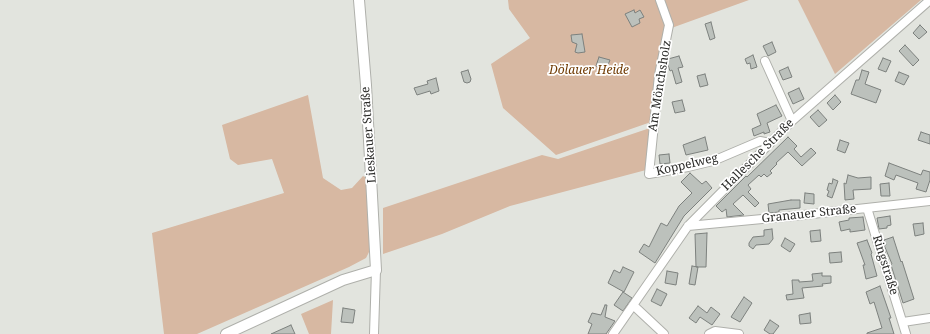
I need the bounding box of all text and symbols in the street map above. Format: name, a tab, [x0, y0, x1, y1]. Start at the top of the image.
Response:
street label: Am Mönchsholz	[646, 39, 674, 133]
park label: Dölauer Heide	[549, 64, 629, 78]
street label: Lieskauer Straße	[358, 86, 380, 184]
street label: Hallesche Straße	[719, 116, 797, 194]
street label: Koppelweg	[655, 151, 719, 179]
street label: Granauer Straße	[761, 202, 857, 226]
street label: Ringstraße	[869, 233, 901, 297]

